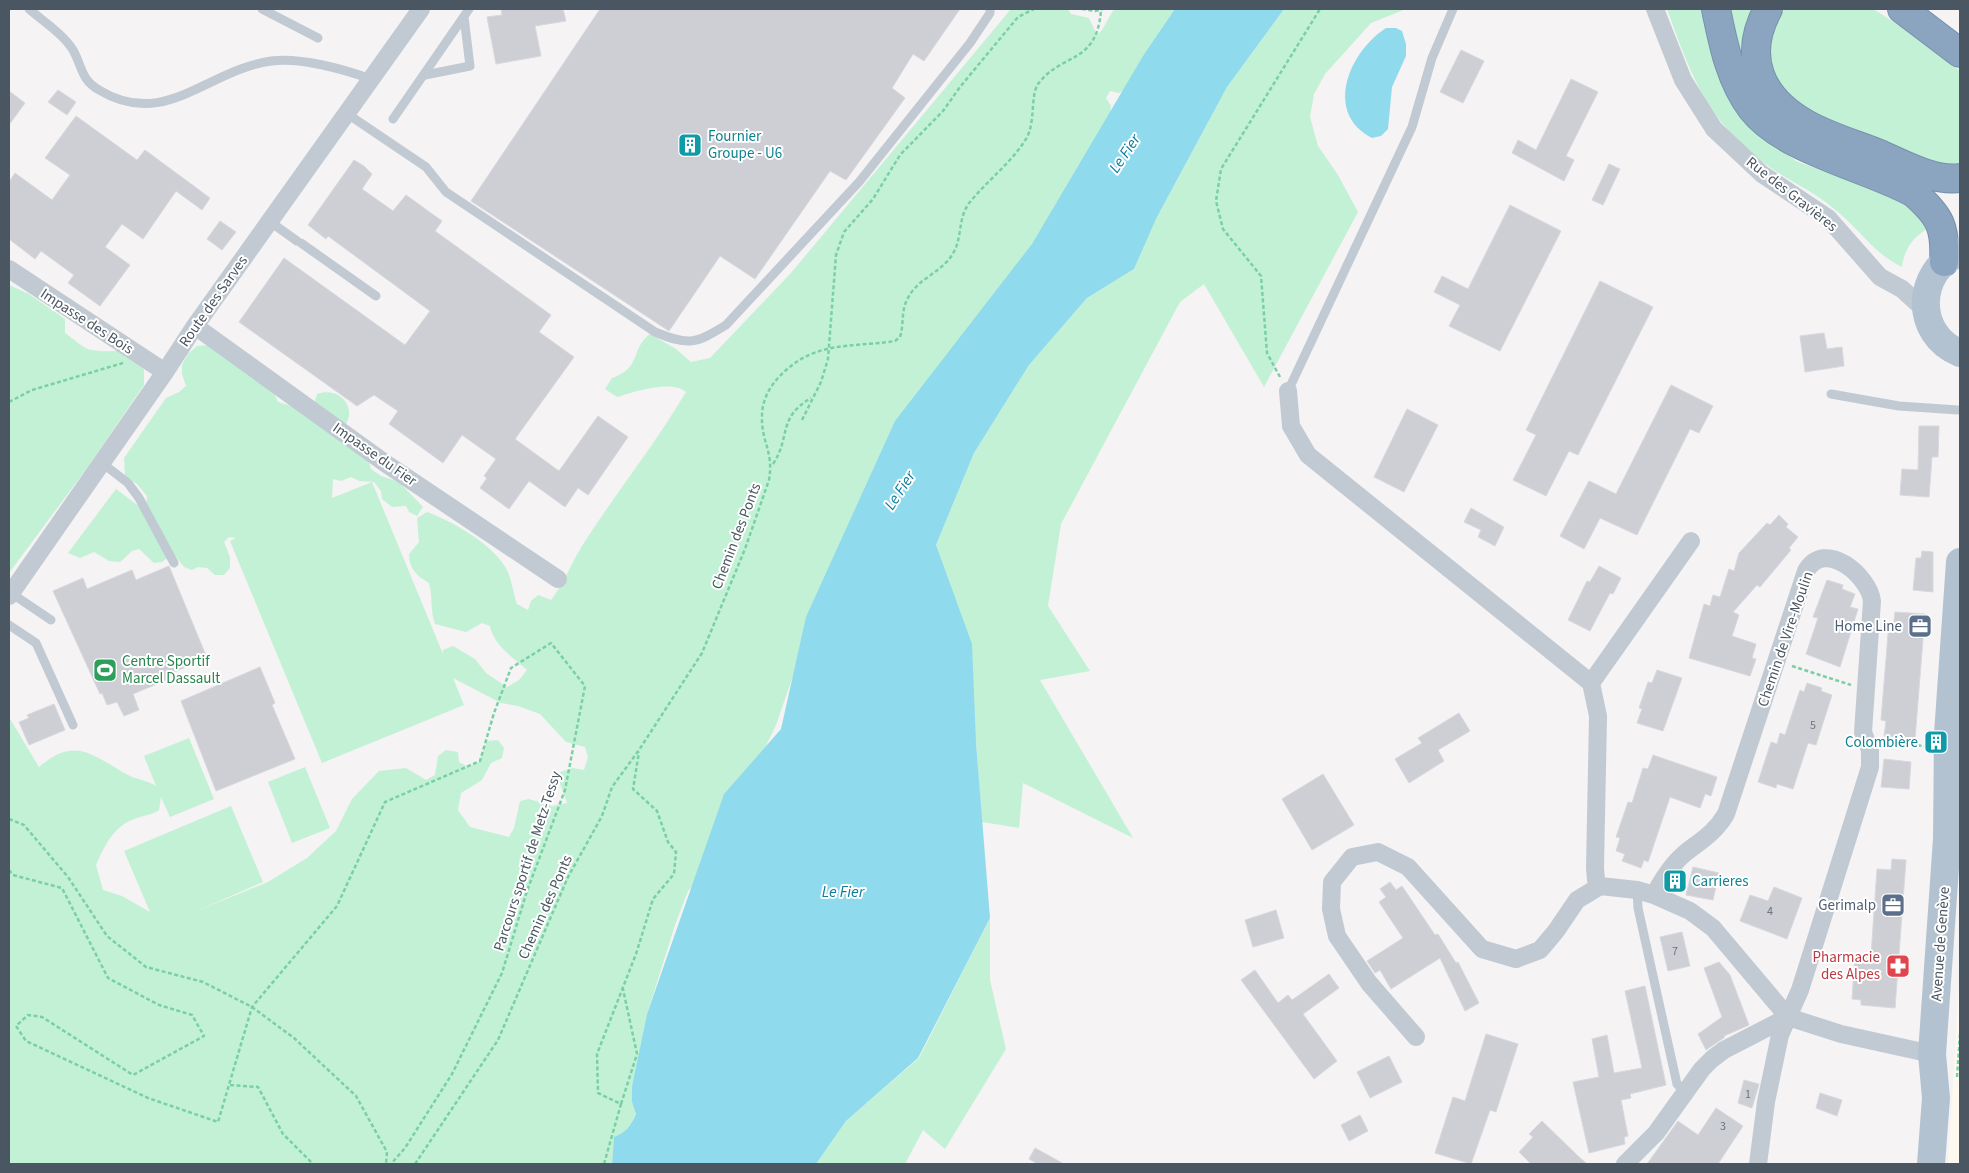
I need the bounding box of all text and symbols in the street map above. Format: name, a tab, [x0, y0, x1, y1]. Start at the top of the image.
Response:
place label: Fournier Groupe - U6	[708, 126, 782, 164]
water label: Le Fier	[1104, 129, 1147, 177]
building icon: Fournier Groupe - U6	[677, 132, 703, 158]
street label: Rue des Gravières	[1742, 152, 1842, 237]
street label: Route des Sarves	[174, 251, 253, 351]
street label: Impasse des Bois	[36, 283, 137, 359]
street label: Impasse du Fier	[328, 418, 422, 492]
water label: Le Fier	[879, 465, 921, 514]
street label: Chemin des Ponts	[707, 480, 766, 592]
street label: Chemin de Vire-Moulin	[1752, 569, 1819, 710]
office icon: Home Line	[1907, 613, 1933, 639]
place label: Home Line	[1835, 616, 1902, 637]
place label: Centre Sportif Marcel Dassault	[122, 651, 220, 689]
sports icon: Centre Sportif Marcel Dassault	[92, 657, 118, 683]
house number: 5	[1810, 717, 1816, 734]
building icon: Colombière	[1923, 729, 1949, 755]
place label: Colombière	[1845, 732, 1918, 753]
street label: Parcours sportif de Metz-Tessy	[488, 769, 567, 954]
street label: Chemin des Ponts	[513, 852, 578, 963]
building icon: Carrieres	[1662, 868, 1688, 894]
place label: Carrieres	[1692, 871, 1748, 892]
water label: Le Fier	[822, 881, 866, 903]
street label: Avenue de Genève	[1926, 886, 1955, 1002]
office icon: Gerimalp	[1880, 892, 1906, 918]
place label: Gerimalp	[1818, 895, 1876, 916]
house number: 4	[1767, 903, 1773, 920]
house number: 7	[1672, 943, 1678, 960]
place label: Pharmacie des Alpes	[1813, 947, 1880, 985]
pharmacy icon: Pharmacie des Alpes	[1885, 953, 1911, 979]
house number: 1	[1745, 1086, 1751, 1103]
house number: 3	[1720, 1118, 1726, 1135]

